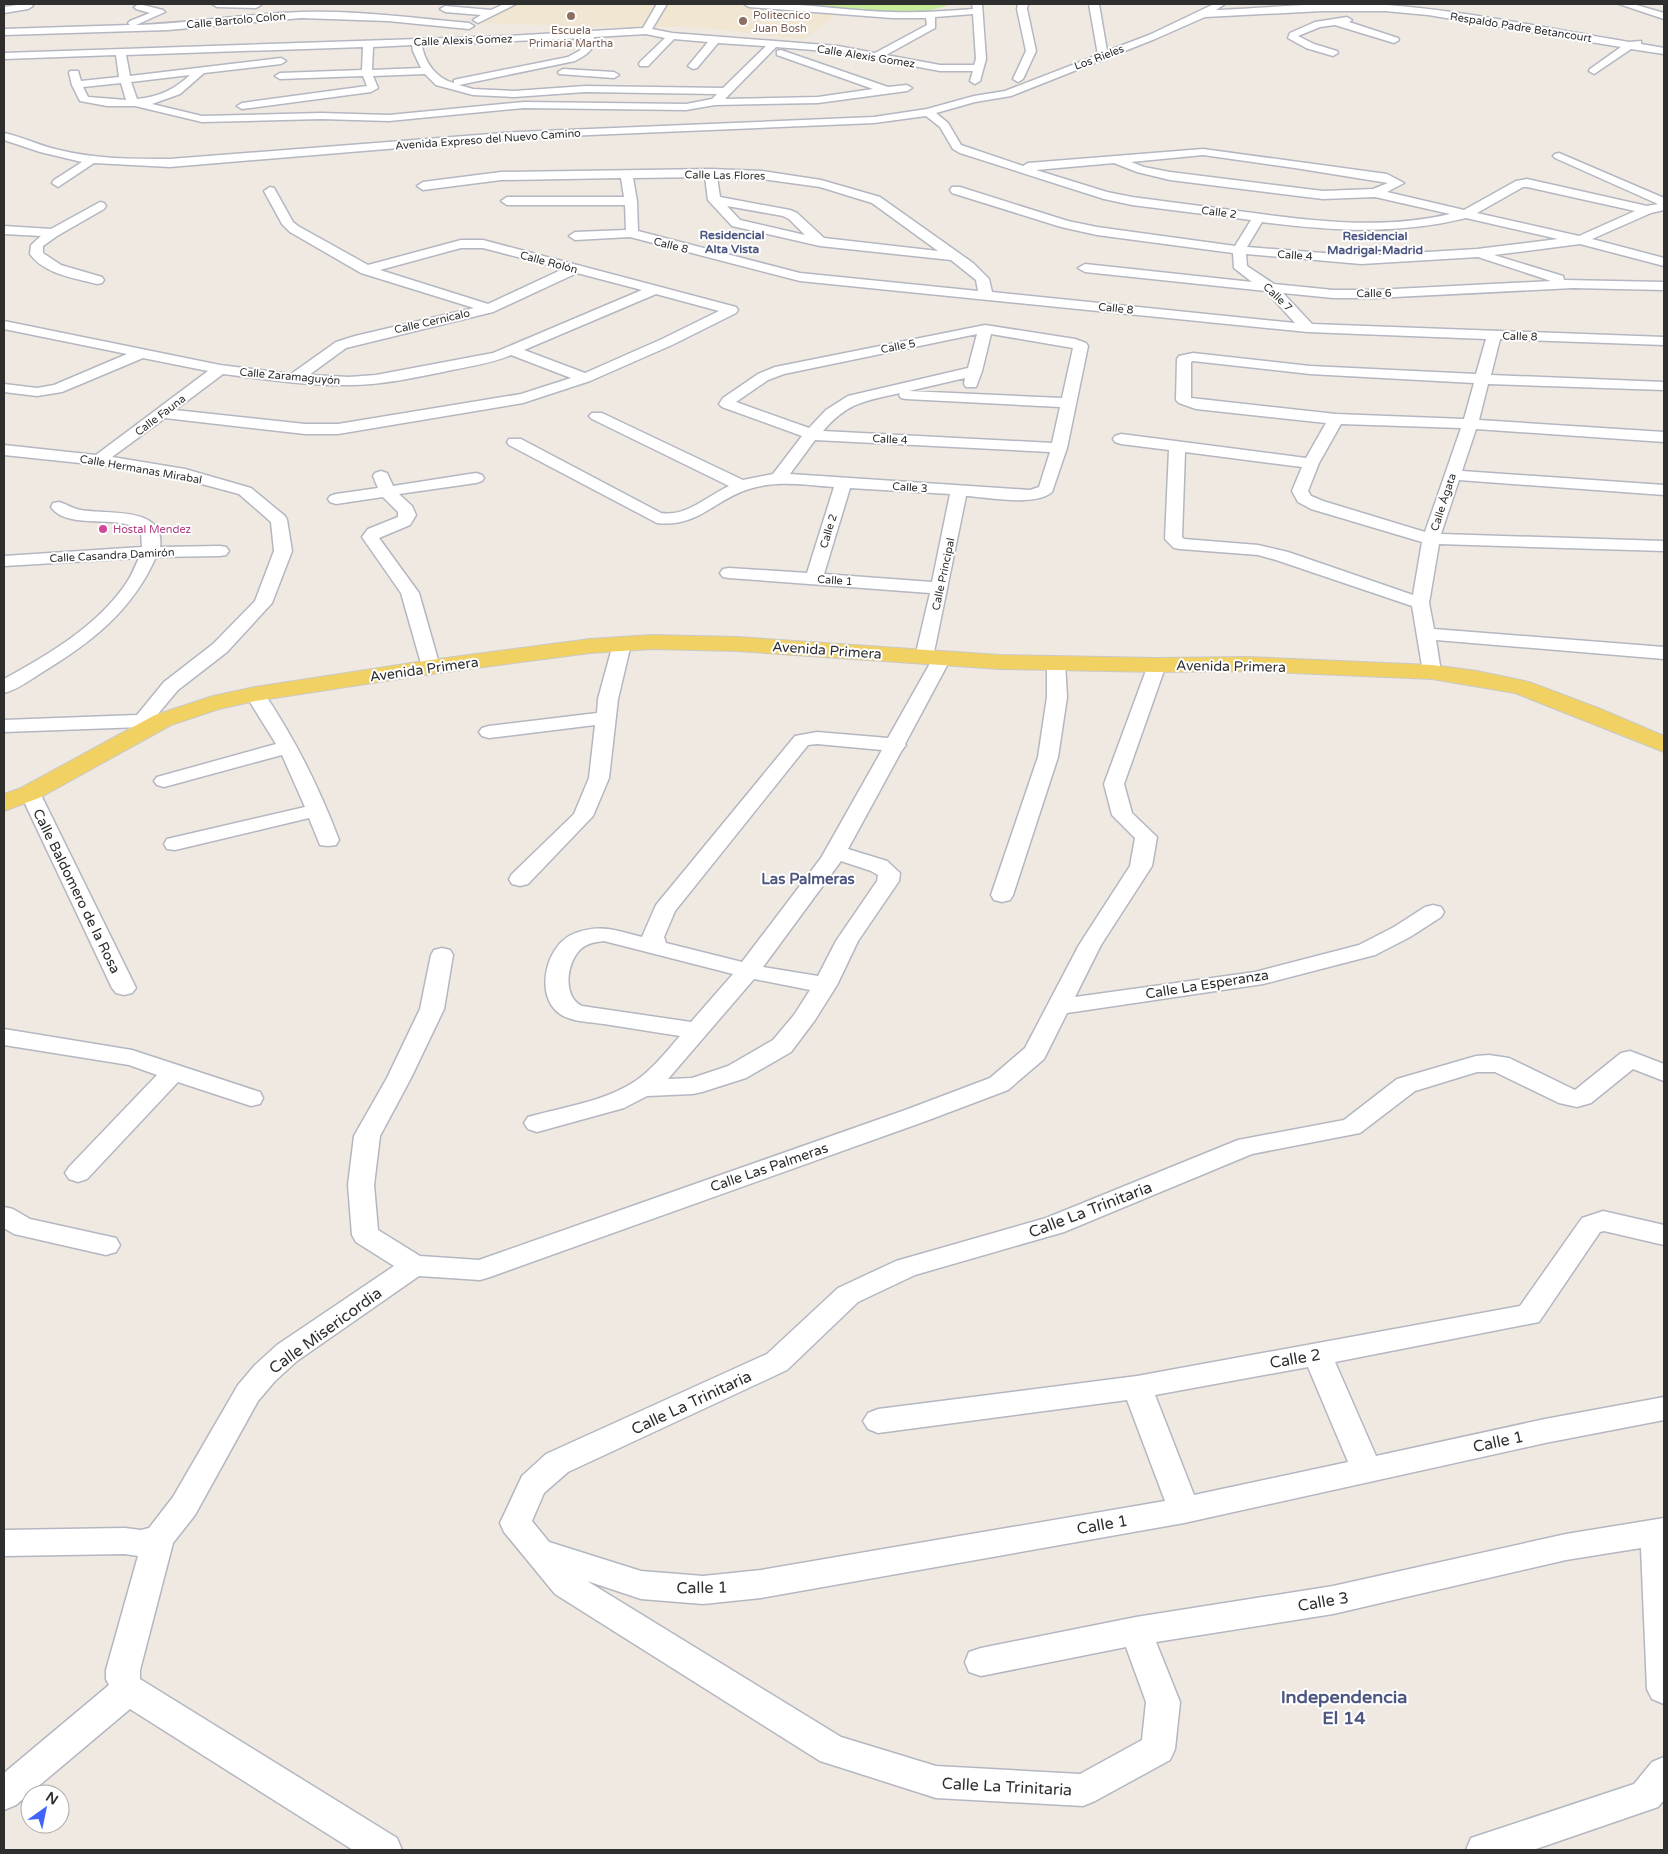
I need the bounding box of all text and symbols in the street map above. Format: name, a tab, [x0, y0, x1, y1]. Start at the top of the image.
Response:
place label: Politecnico Juan Bosh	[753, 9, 811, 35]
street label: Calle Bartolo Colon	[186, 10, 286, 31]
marker: Escuela Primaria Martha	[565, 10, 577, 22]
street label: Respaldo Padre Betancourt	[1449, 10, 1593, 45]
marker: Politecnico Juan Bosh	[737, 15, 749, 27]
place label: Escuela Primaria Martha	[529, 24, 613, 50]
street label: Calle Alexis Gomez	[413, 32, 513, 49]
street label: Calle Alexis Gomez	[816, 42, 916, 71]
street label: Los Rieles	[1072, 42, 1126, 73]
street label: Avenida Expreso del Nuevo Camino	[395, 127, 582, 152]
street label: Calle Las Flores	[685, 168, 765, 183]
street label: Calle 2	[1201, 204, 1237, 221]
district label: Residencial Alta Vista	[700, 228, 764, 256]
district label: Residencial Madrigal-Madrid	[1327, 229, 1423, 258]
street label: Calle 8	[652, 235, 690, 256]
street label: Calle 4	[1277, 248, 1313, 263]
street label: Calle Rolón	[519, 249, 579, 276]
street label: Calle 7	[1260, 280, 1295, 314]
street label: Calle 6	[1356, 287, 1392, 300]
street label: Calle 8	[1098, 300, 1134, 317]
street label: Calle Cernícalo	[393, 306, 471, 337]
street label: Calle 8	[1502, 329, 1538, 344]
street label: Calle 5	[880, 337, 917, 356]
street label: Calle Zaramaguyón	[239, 366, 341, 387]
street label: Calle Fauna	[132, 392, 188, 439]
street label: Calle 4	[872, 432, 908, 447]
street label: Calle Hermanas Mirabal	[79, 452, 203, 487]
street label: Calle Ágata	[1427, 471, 1459, 533]
street label: Calle 3	[892, 480, 928, 495]
street label: Calle 2	[817, 512, 840, 550]
marker: Hostal Mendez	[97, 523, 109, 535]
place label: Hostal Mendez	[113, 523, 192, 536]
street label: Calle Principal	[929, 537, 958, 612]
street label: Calle Casandra Damirón	[49, 546, 175, 565]
street label: Calle 1	[817, 573, 853, 588]
street label: Avenida Primera	[772, 638, 882, 663]
street label: Avenida Primera	[369, 653, 480, 686]
street label: Avenida Primera	[1176, 657, 1286, 676]
street label: Calle Baldomero de la Rosa	[29, 806, 124, 976]
district label: Las Palmeras	[761, 870, 855, 888]
street label: Calle La Esperanza	[1144, 966, 1270, 1003]
street label: Calle Las Palmeras	[708, 1139, 831, 1196]
street label: Calle La Trinitaria	[1026, 1177, 1155, 1243]
street label: Calle Misericordia	[265, 1283, 386, 1378]
street label: Calle 2	[1268, 1345, 1322, 1373]
street label: Calle La Trinitaria	[628, 1366, 755, 1440]
street label: Calle 1	[1471, 1427, 1525, 1457]
street label: Calle 1	[1075, 1511, 1129, 1539]
street label: Calle 1	[676, 1578, 728, 1598]
street label: Calle 3	[1296, 1588, 1350, 1616]
district label: Independencia El 14	[1281, 1686, 1407, 1729]
street label: Calle La Trinitaria	[941, 1774, 1073, 1800]
north arrow	[20, 1784, 70, 1834]
text: N	[42, 1788, 61, 1809]

